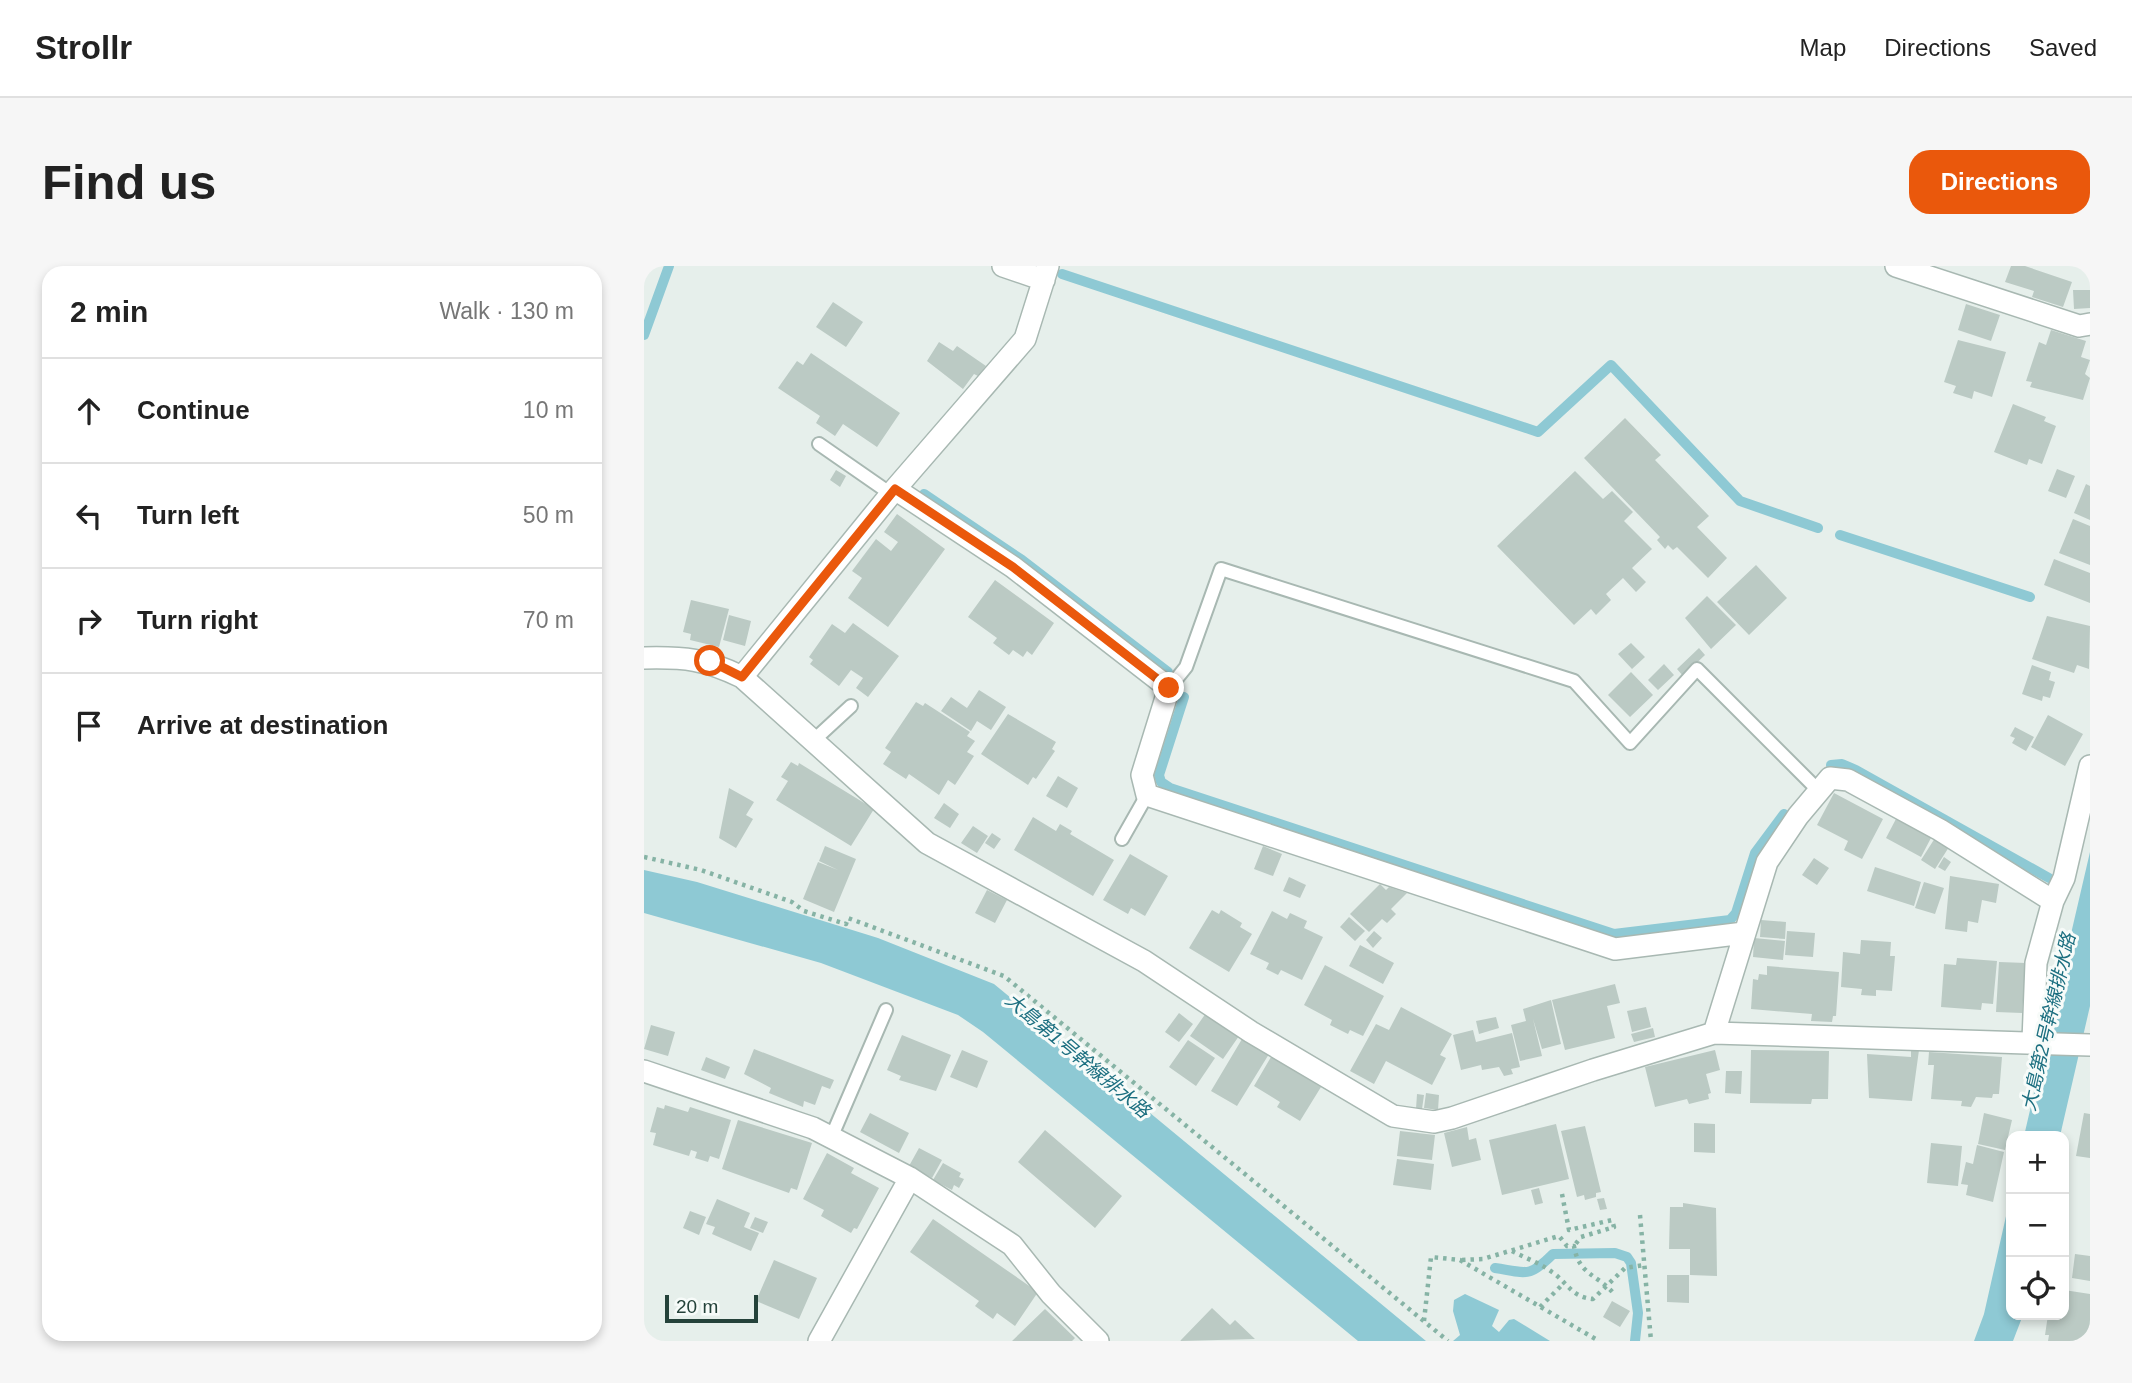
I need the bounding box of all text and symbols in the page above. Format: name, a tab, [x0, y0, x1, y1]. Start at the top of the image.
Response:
text: Strollr	[35, 29, 132, 66]
text: Map	[1800, 34, 1846, 61]
text: Directions	[1884, 34, 1991, 61]
text: Saved	[2029, 34, 2097, 61]
button: Directions	[1909, 150, 2090, 214]
text: Find us	[42, 155, 216, 209]
text: 2 min	[70, 295, 148, 328]
text: Walk · 130 m	[439, 298, 574, 324]
icon: ahead	[70, 392, 108, 430]
text: Continue	[137, 395, 250, 425]
text: 10 m	[523, 397, 574, 423]
icon: left	[70, 497, 108, 535]
text: Turn left	[137, 500, 239, 530]
text: 50 m	[523, 502, 574, 528]
icon: right	[70, 602, 108, 640]
text: Turn right	[137, 605, 258, 635]
text: 70 m	[523, 607, 574, 633]
route start	[694, 645, 725, 676]
route end	[1153, 672, 1184, 703]
icon: arrive	[70, 707, 108, 745]
text: Arrive at destination	[137, 710, 388, 740]
water label: 大島第2号幹線排水路	[2018, 929, 2080, 1113]
water label: 大島第1号幹線排水路	[1001, 989, 1156, 1123]
map controls	[2006, 1131, 2069, 1320]
button: +	[2006, 1131, 2069, 1194]
button: −	[2006, 1194, 2069, 1257]
button: locate	[2006, 1257, 2069, 1320]
scale bar	[665, 1292, 758, 1324]
text: 20 m	[676, 1296, 718, 1317]

